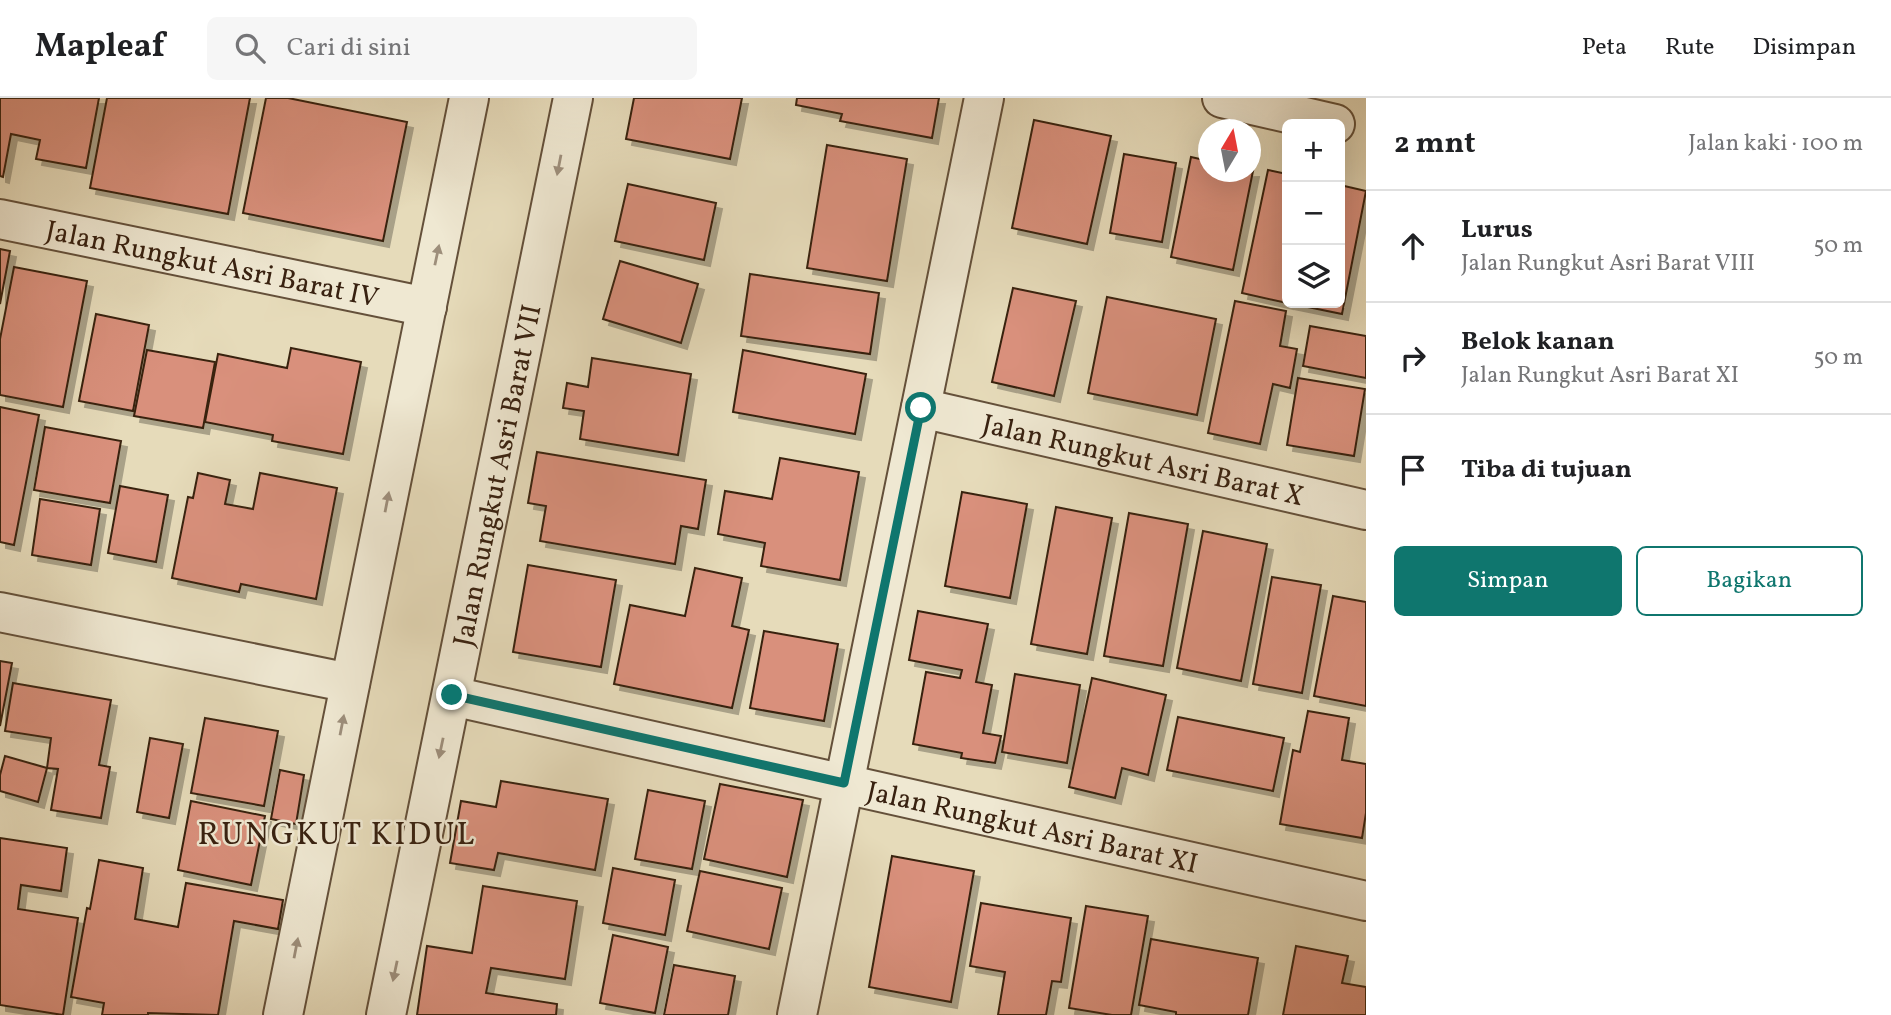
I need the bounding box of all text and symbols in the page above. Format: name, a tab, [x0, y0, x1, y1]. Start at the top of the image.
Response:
search box	[207, 17, 697, 80]
text: Mapleaf	[35, 25, 165, 71]
icon: search	[231, 29, 269, 67]
text: Cari di sini	[287, 30, 410, 66]
text: Peta	[1582, 31, 1627, 65]
text: Rute	[1665, 31, 1714, 65]
text: Disimpan	[1752, 31, 1856, 65]
north arrow	[1198, 119, 1261, 182]
map controls	[1282, 119, 1345, 308]
button: +	[1282, 119, 1345, 182]
text: 2 mnt	[1394, 123, 1475, 165]
text: Jalan kaki · 100 m	[1688, 128, 1863, 160]
one-way arrow	[554, 154, 565, 176]
button: −	[1282, 182, 1345, 245]
street label: Jalan Rungkut Asri Barat IV	[42, 212, 382, 319]
text: Lurus	[1461, 212, 1533, 248]
icon: ahead	[1394, 227, 1432, 265]
text: 50 m	[1814, 230, 1863, 262]
one-way arrow	[432, 244, 443, 266]
button: layers	[1282, 245, 1345, 308]
text: Jalan Rungkut Asri Barat VIII	[1461, 248, 1755, 280]
street label: Jalan Rungkut Asri Barat VII	[445, 301, 552, 650]
text: Belok kanan	[1461, 324, 1615, 360]
icon: right	[1394, 339, 1432, 377]
text: 50 m	[1814, 342, 1863, 374]
text: Jalan Rungkut Asri Barat XI	[1461, 360, 1739, 392]
route start	[905, 392, 936, 423]
street label: Jalan Rungkut Asri Barat X	[978, 406, 1307, 517]
icon: arrive	[1394, 451, 1432, 489]
text: Tiba di tujuan	[1461, 452, 1632, 488]
one-way arrow	[381, 491, 392, 513]
button: Simpan	[1394, 546, 1622, 616]
button: Bagikan	[1636, 546, 1863, 616]
route end	[436, 679, 467, 710]
one-way arrow	[336, 714, 347, 736]
one-way arrow	[436, 737, 447, 759]
street label: Jalan Rungkut Asri Barat XI	[863, 773, 1201, 885]
district label: RUNGKUT KIDUL	[197, 814, 477, 858]
one-way arrow	[291, 937, 302, 959]
one-way arrow	[390, 960, 401, 982]

